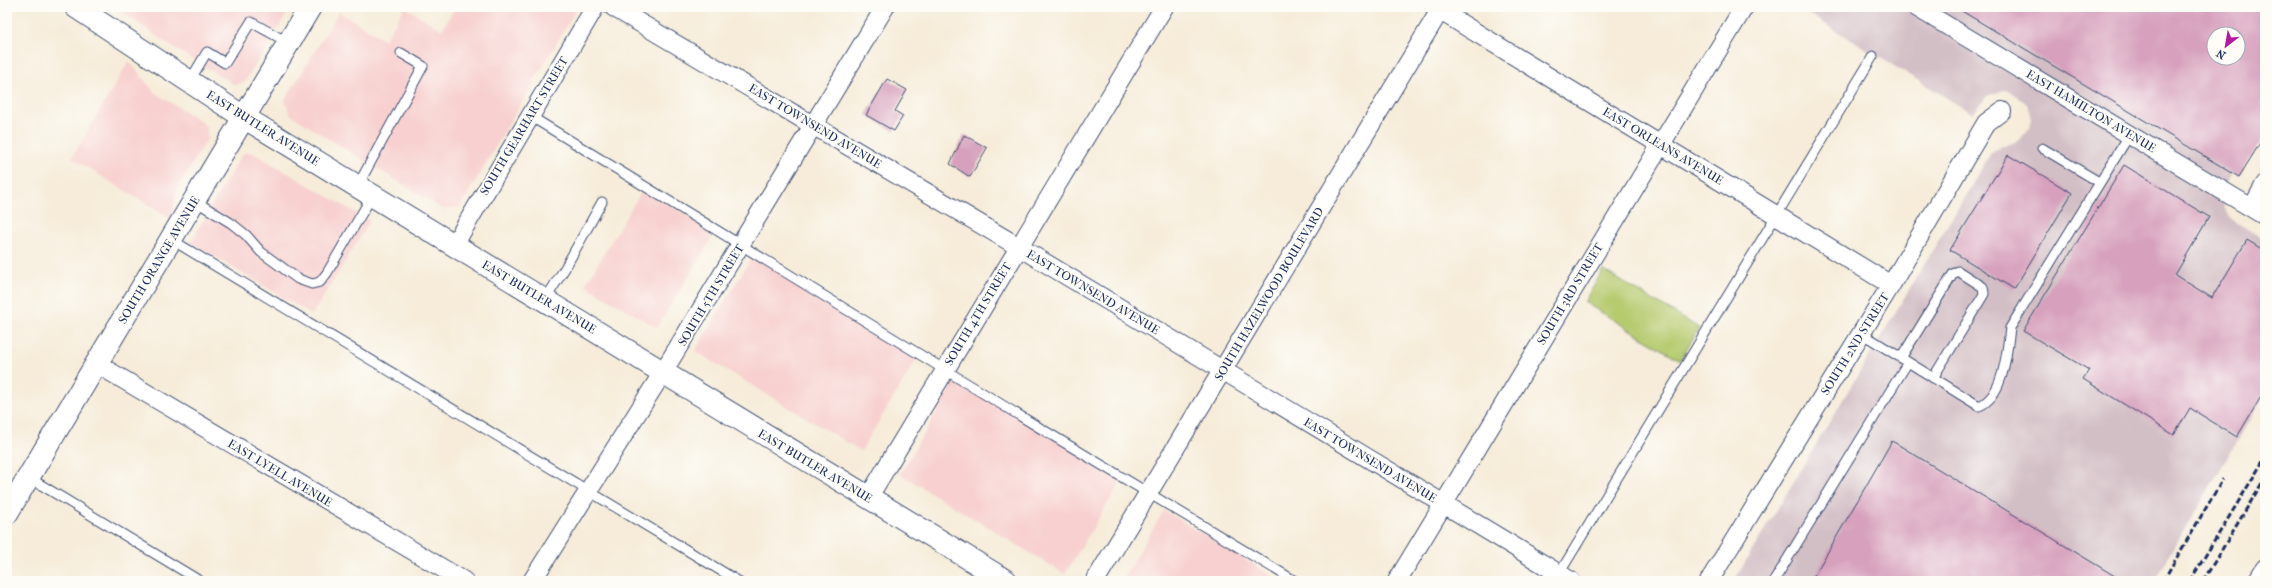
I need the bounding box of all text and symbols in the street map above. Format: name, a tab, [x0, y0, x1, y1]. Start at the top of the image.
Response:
north arrow	[2206, 26, 2246, 66]
text: N	[2214, 46, 2228, 62]
street label: SOUTH GEARHART STREET	[477, 53, 571, 198]
street label: EAST HAMILTON AVENUE	[2024, 67, 2158, 155]
street label: EAST TOWNSEND AVENUE	[746, 81, 884, 171]
street label: EAST BUTLER AVENUE	[204, 87, 322, 169]
street label: EAST ORLEANS AVENUE	[1600, 104, 1726, 188]
street label: SOUTH ORANGE AVENUE	[115, 194, 203, 326]
street label: SOUTH HAZELWOOD BOULEVARD	[1212, 205, 1326, 383]
street label: SOUTH 3RD STREET	[1534, 240, 1606, 347]
street label: SOUTH 5TH STREET	[675, 241, 747, 348]
street label: EAST TOWNSEND AVENUE	[1024, 247, 1162, 337]
street label: EAST BUTLER AVENUE	[479, 257, 599, 337]
street label: SOUTH 4TH STREET	[942, 259, 1015, 368]
street label: SOUTH 2ND STREET	[1818, 290, 1893, 398]
street label: EAST TOWNSEND AVENUE	[1301, 415, 1439, 505]
street label: EAST BUTLER AVENUE	[755, 426, 875, 506]
street label: EAST LYELL AVENUE	[225, 436, 335, 510]

